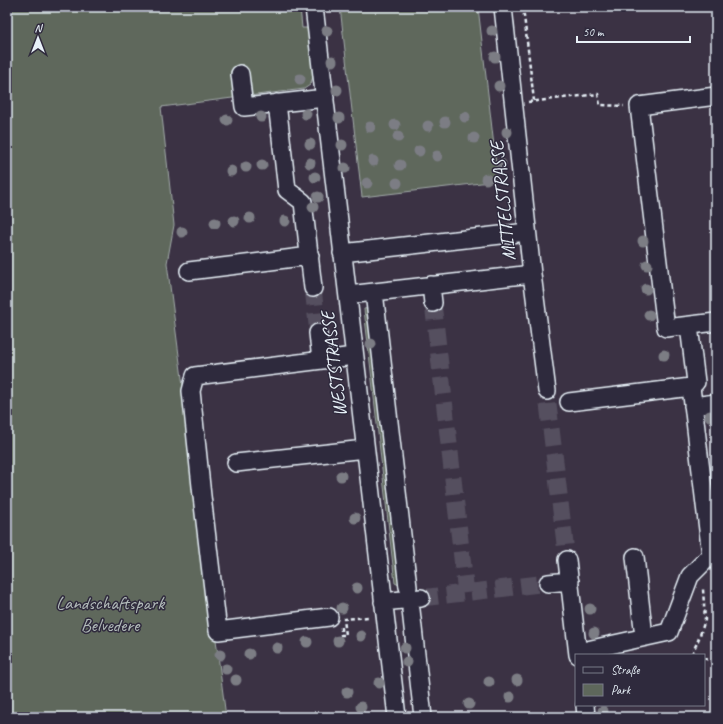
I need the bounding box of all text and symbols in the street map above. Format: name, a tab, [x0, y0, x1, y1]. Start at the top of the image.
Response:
north arrow	[18, 18, 58, 58]
scale bar	[577, 18, 690, 44]
text: N	[35, 21, 44, 35]
text: 50 m	[583, 24, 605, 40]
street label: MITTELSTRASSE	[484, 137, 521, 262]
street label: WESTSTRASSE	[315, 308, 352, 418]
park label: Landschaftspark Belvedere	[56, 591, 166, 637]
legend	[575, 654, 705, 706]
text: Straße	[611, 662, 640, 678]
text: Park	[611, 682, 632, 698]

